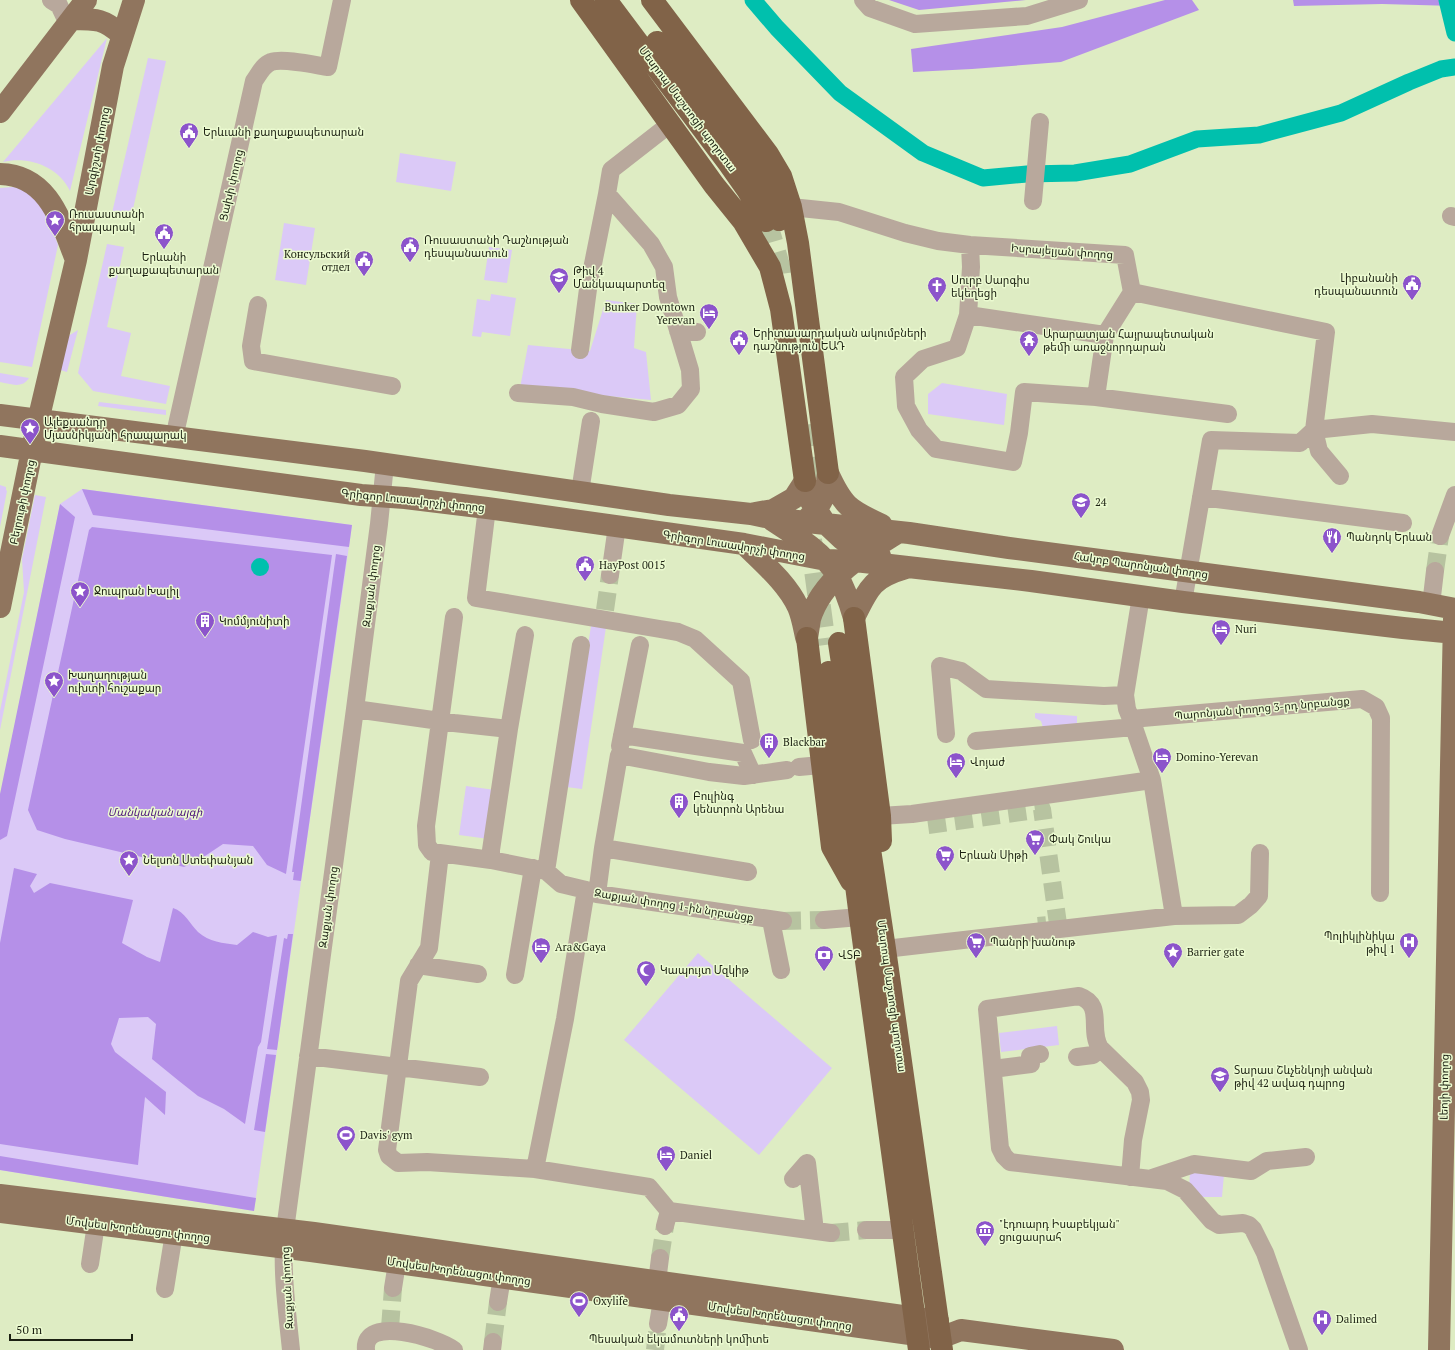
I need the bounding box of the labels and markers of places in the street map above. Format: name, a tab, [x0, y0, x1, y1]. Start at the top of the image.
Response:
public building icon: Երևւանի քաղաքապետարան	[178, 121, 200, 149]
place label: Երևւանի քաղաքապետարան	[203, 125, 364, 139]
place label: Ռուսաստանի հրապարակ	[69, 207, 145, 234]
place icon: Ռուսաստանի հրապարակ	[44, 209, 66, 237]
public building icon: Երևանի քաղաքապետարան	[153, 222, 175, 250]
place label: Ռուսաստանի Դաշնության դեսպանատուն	[424, 233, 569, 260]
public building icon: Ռուսաստանի Դաշնության դեսպանատուն	[399, 235, 421, 263]
place label: Консульский отдел	[284, 247, 350, 274]
public building icon: Консульский отдел	[353, 249, 375, 277]
place label: Երևանի քաղաքապետարան	[109, 250, 219, 277]
place label: Թիվ 4 Մանկապարտեզ	[573, 264, 667, 291]
school or university icon: Թիվ 4 Մանկապարտեզ	[548, 266, 570, 294]
place label: Լիբանանի դեսպանատուն	[1314, 271, 1398, 298]
place label: Սուրբ Սարգիս եկեղեցի	[951, 273, 1030, 300]
public building icon: Լիբանանի դեսպանատուն	[1401, 273, 1423, 301]
church icon: Սուրբ Սարգիս եկեղեցի	[926, 275, 948, 303]
place label: Bunker Downtown Yerevan	[605, 300, 695, 327]
hotel icon: Bunker Downtown Yerevan	[698, 302, 720, 330]
place label: Երիտասարդական ակումբների դաշնություն ԵԱԴ	[753, 326, 927, 353]
place label: Արարատյան Հայրապետական թեմի առաջնորդարան	[1043, 327, 1214, 354]
public building icon: Երիտասարդական ակումբների դաշնություն ԵԱԴ	[728, 328, 750, 356]
temple icon: Արարատյան Հայրապետական թեմի առաջնորդարան	[1018, 329, 1040, 357]
place label: Ալեքսանդր Մյասնիկյանի հրապարակ	[44, 415, 187, 442]
place icon: Ալեքսանդր Մյասնիկյանի հրապարակ	[19, 417, 41, 445]
school or university icon: 24	[1070, 491, 1092, 519]
place label: 24	[1095, 495, 1107, 509]
restaurant icon: Պանդոկ Երևան	[1321, 526, 1343, 554]
place label: Պանդոկ Երևան	[1346, 530, 1432, 544]
public building icon: HayPost 0015	[574, 554, 596, 582]
place label: HayPost 0015	[599, 558, 666, 572]
place icon: Ջուպրան Խալիլ	[69, 580, 91, 608]
place label: Ջուպրան Խալիլ	[94, 584, 180, 598]
building icon: Կոմմյունիտի	[194, 610, 216, 638]
place label: Կոմմյունիտի	[219, 614, 289, 628]
hotel icon: Nuri	[1210, 618, 1232, 646]
place label: Nuri	[1235, 622, 1257, 636]
place label: Խաղաղության ուխտի հուշաքար	[68, 668, 161, 695]
place icon: Խաղաղության ուխտի հուշաքար	[43, 670, 65, 698]
building icon: Blackbar	[758, 731, 780, 759]
place label: Blackbar	[783, 735, 826, 749]
hotel icon: Domino-Yerevan	[1151, 746, 1173, 774]
place label: Domino-Yerevan	[1176, 750, 1259, 764]
hotel icon: Վոյաժ	[945, 751, 967, 779]
place label: Վոյաժ	[970, 755, 1005, 769]
place label: Բուլինգ կենտրոն Արենա	[693, 789, 784, 816]
building icon: Բուլինգ կենտրոն Արենա	[668, 791, 690, 819]
supermarket icon: Փակ Շուկա	[1024, 828, 1046, 856]
place label: Փակ Շուկա	[1049, 832, 1111, 846]
supermarket icon: Երևան Սիթի	[934, 844, 956, 872]
place label: Երևան Սիթի	[959, 848, 1028, 862]
place icon: Նելսոն Ստեփանյան	[118, 849, 140, 877]
place label: Նելսոն Ստեփանյան	[143, 853, 253, 867]
place label: Պոլիկլինիկա թիվ 1	[1324, 929, 1395, 956]
supermarket icon: Պանրի խանութ	[965, 931, 987, 959]
hospital icon: Պոլիկլինիկա թիվ 1	[1398, 931, 1420, 959]
place label: Պանրի խանութ	[990, 935, 1076, 949]
hotel icon: Ara&Gaya	[530, 936, 552, 964]
place label: Ara&Gaya	[555, 940, 607, 954]
place icon: Barrier gate	[1162, 941, 1184, 969]
bank icon: ՎՏԲ	[813, 944, 835, 972]
place label: Barrier gate	[1187, 945, 1245, 959]
place label: ՎՏԲ	[838, 948, 861, 962]
mosque icon: Կապույտ Մզկիթ	[635, 959, 657, 987]
place label: Կապույտ Մզկիթ	[660, 963, 750, 977]
place label: Տարաս Շևչենկոյի անվան թիվ 42 ավագ դպրոց	[1234, 1063, 1373, 1090]
school or university icon: Տարաս Շևչենկոյի անվան թիվ 42 ավագ դպրոց	[1209, 1065, 1231, 1093]
sports icon: Davis' gym	[335, 1124, 357, 1152]
place label: Davis' gym	[360, 1128, 413, 1142]
hotel icon: Daniel	[655, 1144, 677, 1172]
place label: Daniel	[680, 1148, 712, 1162]
place label: "էդուարդ Իսաբեկյան" ցուցասրահ	[999, 1217, 1120, 1244]
museum icon: "էդուարդ Իսաբեկյան" ցուցասրահ	[974, 1219, 996, 1247]
sports icon: Oxylife	[568, 1290, 590, 1318]
place label: Oxylife	[593, 1294, 628, 1308]
public building icon: Պեսական եկամուտների կոմիտե	[668, 1304, 690, 1332]
hospital icon: Dalimed	[1311, 1308, 1333, 1336]
place label: Dalimed	[1336, 1312, 1377, 1326]
place label: Պեսական եկամուտների կոմիտե	[589, 1332, 769, 1346]

